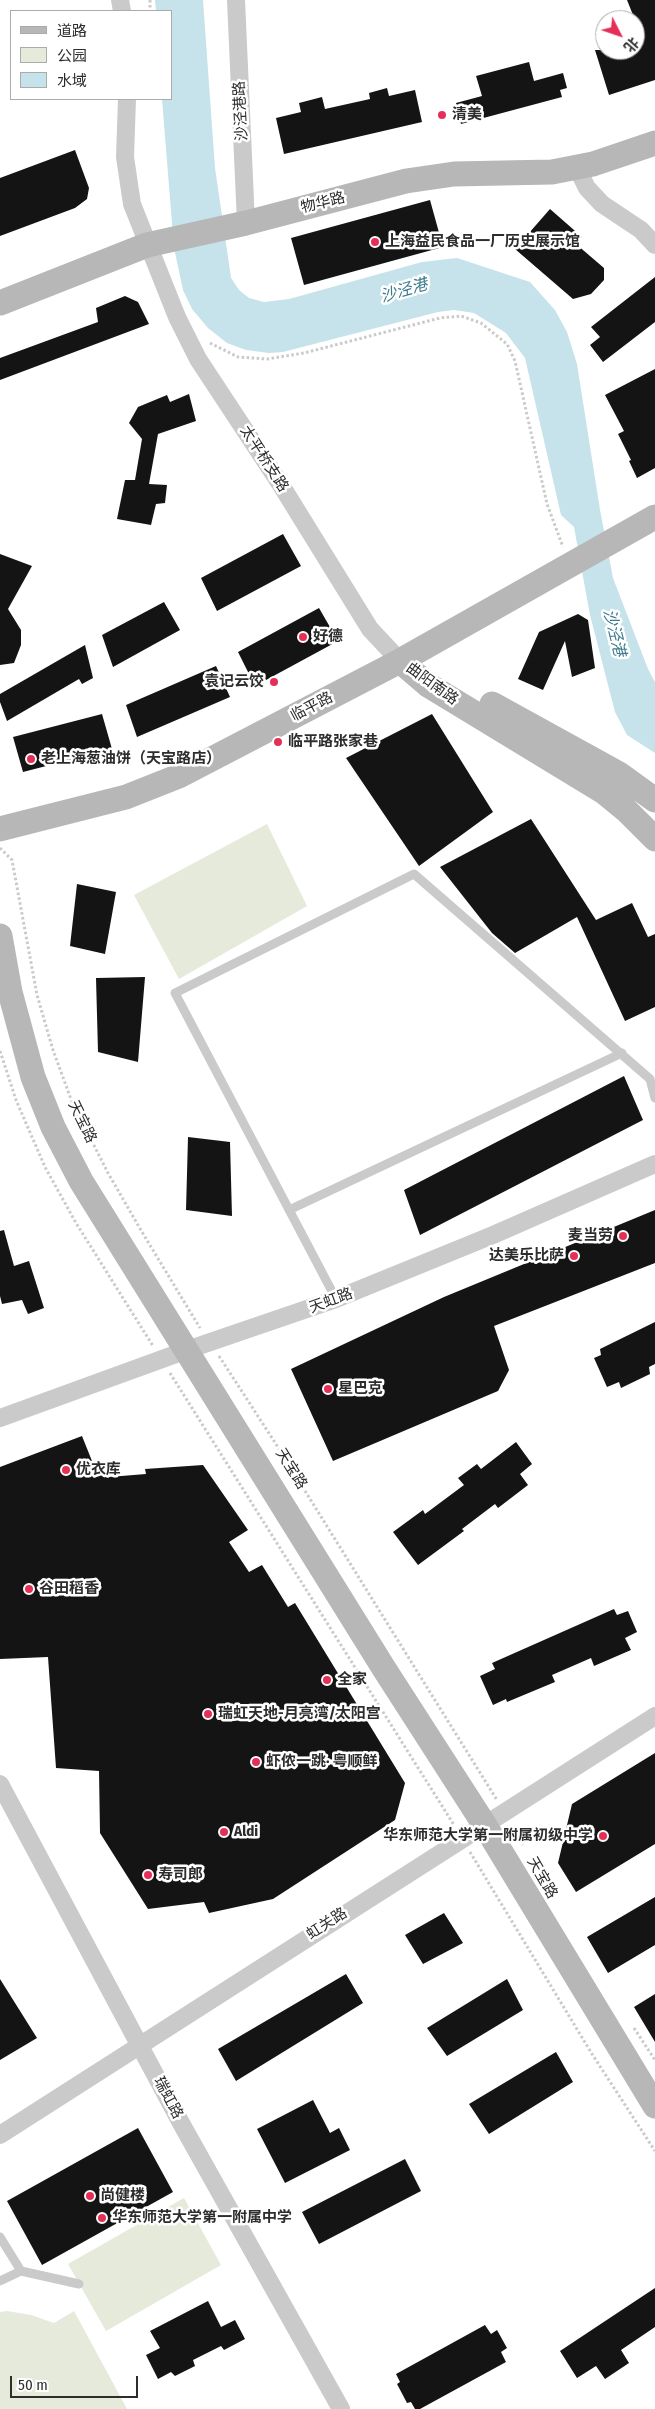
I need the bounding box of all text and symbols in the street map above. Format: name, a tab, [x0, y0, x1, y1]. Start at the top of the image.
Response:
legend	[10, 10, 172, 100]
north arrow	[595, 10, 645, 60]
text: 道路	[57, 22, 87, 40]
text: 北	[620, 34, 642, 55]
text: 公园	[57, 47, 87, 65]
text: 水域	[57, 72, 87, 90]
street label: 沙泾港路	[230, 81, 252, 141]
place label: 清美	[452, 106, 482, 124]
marker: 清美	[436, 109, 448, 121]
street label: 物华路	[299, 189, 347, 217]
place label: 上海益民食品一厂历史展示馆	[385, 233, 580, 251]
marker: 上海益民食品一厂历史展示馆	[369, 236, 381, 248]
water label: 沙泾港	[378, 275, 430, 307]
street label: 太平桥支路	[236, 423, 292, 495]
water label: 沙泾港	[599, 607, 629, 659]
place label: 好德	[313, 628, 343, 646]
marker: 好德	[297, 631, 309, 643]
street label: 曲阳南路	[402, 659, 462, 709]
place label: 袁记云饺	[204, 673, 264, 691]
marker: 袁记云饺	[268, 676, 280, 688]
street label: 临平路	[288, 688, 336, 726]
place label: 临平路张家巷	[288, 733, 378, 751]
marker: 临平路张家巷	[272, 736, 284, 748]
place label: 老上海葱油饼（天宝路店）	[41, 750, 221, 768]
marker: 老上海葱油饼（天宝路店）	[25, 753, 37, 765]
street label: 天宝路	[64, 1098, 100, 1146]
place label: 麦当劳	[568, 1227, 613, 1245]
marker: 麦当劳	[617, 1230, 629, 1242]
place label: 达美乐比萨	[489, 1247, 564, 1265]
marker: 达美乐比萨	[568, 1250, 580, 1262]
street label: 天虹路	[307, 1285, 355, 1317]
place label: 星巴克	[338, 1380, 383, 1398]
marker: 星巴克	[322, 1383, 334, 1395]
street label: 天宝路	[271, 1445, 311, 1493]
place label: 优衣库	[76, 1461, 121, 1479]
marker: 优衣库	[60, 1464, 72, 1476]
place label: 谷田稻香	[39, 1580, 99, 1598]
marker: 谷田稻香	[23, 1583, 35, 1595]
place label: 全家	[337, 1671, 367, 1689]
marker: 全家	[321, 1674, 333, 1686]
place label: 瑞虹天地-月亮湾/太阳宫	[218, 1705, 381, 1723]
marker: 瑞虹天地-月亮湾/太阳宫	[202, 1708, 214, 1720]
place label: 虾侬一跳· 粤顺鲜	[266, 1753, 378, 1771]
marker: 虾侬一跳· 粤顺鲜	[250, 1756, 262, 1768]
place label: Aldi	[234, 1823, 258, 1841]
marker: Aldi	[218, 1826, 230, 1838]
place label: 华东师范大学第一附属初级中学	[383, 1827, 593, 1845]
marker: 华东师范大学第一附属初级中学	[597, 1830, 609, 1842]
street label: 天宝路	[523, 1854, 561, 1902]
place label: 寿司郎	[158, 1866, 203, 1884]
marker: 寿司郎	[142, 1869, 154, 1881]
street label: 虹关路	[303, 1904, 351, 1944]
street label: 瑞虹路	[149, 2074, 187, 2122]
place label: 尚健楼	[100, 2187, 145, 2205]
marker: 尚健楼	[84, 2190, 96, 2202]
place label: 华东师范大学第一附属中学	[112, 2209, 292, 2227]
marker: 华东师范大学第一附属中学	[96, 2212, 108, 2224]
scale bar	[12, 2366, 140, 2398]
text: 50 m	[18, 2376, 48, 2394]

